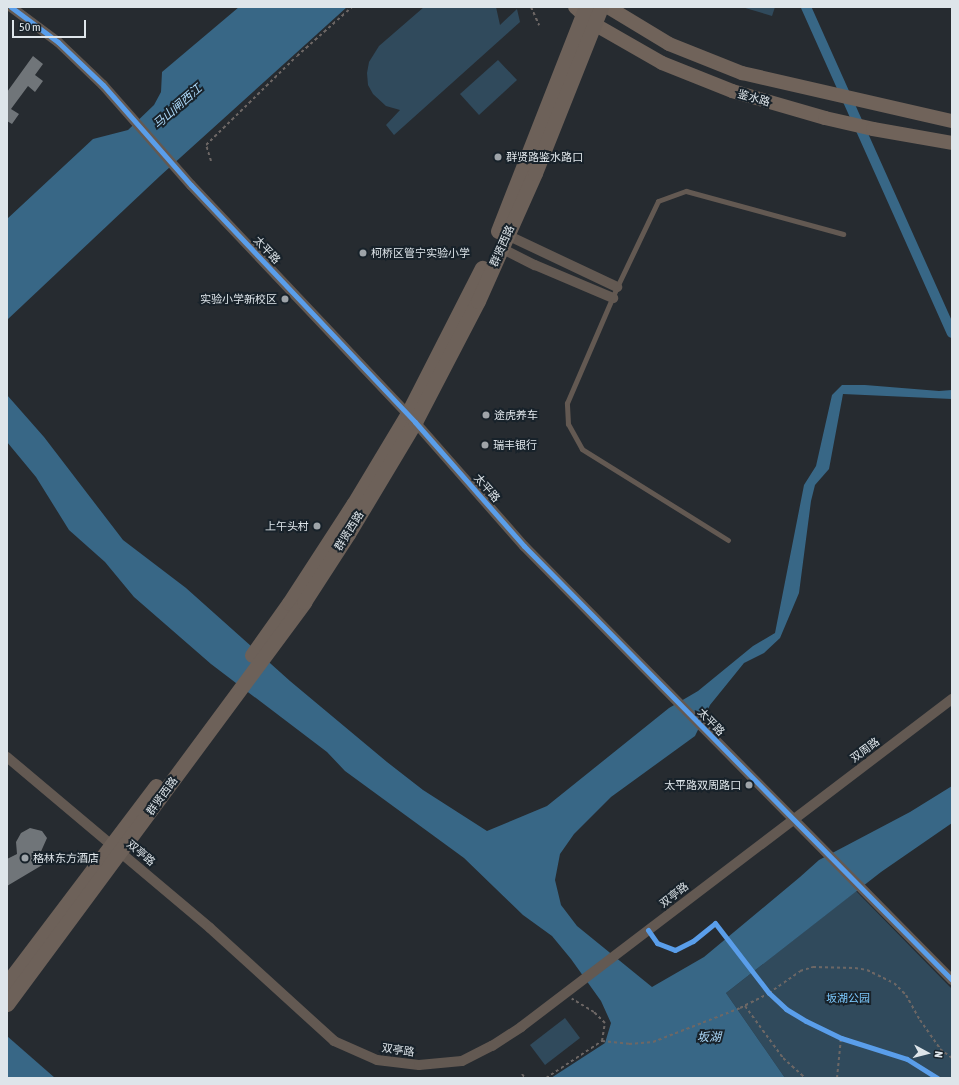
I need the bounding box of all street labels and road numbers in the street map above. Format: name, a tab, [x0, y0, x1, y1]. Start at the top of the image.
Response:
street label: 鉴水路	[736, 87, 772, 109]
street label: 群贤西路	[487, 223, 517, 269]
street label: 太平路	[251, 233, 283, 267]
street label: 太平路	[471, 471, 503, 505]
street label: 群贤西路	[332, 509, 366, 553]
street label: 太平路	[695, 706, 727, 738]
street label: 双周路	[848, 735, 882, 765]
street label: 群贤西路	[144, 774, 180, 818]
street label: 双亭路	[124, 837, 158, 869]
street label: 双亭路	[657, 880, 691, 910]
street label: 双亭路	[381, 1041, 415, 1059]

